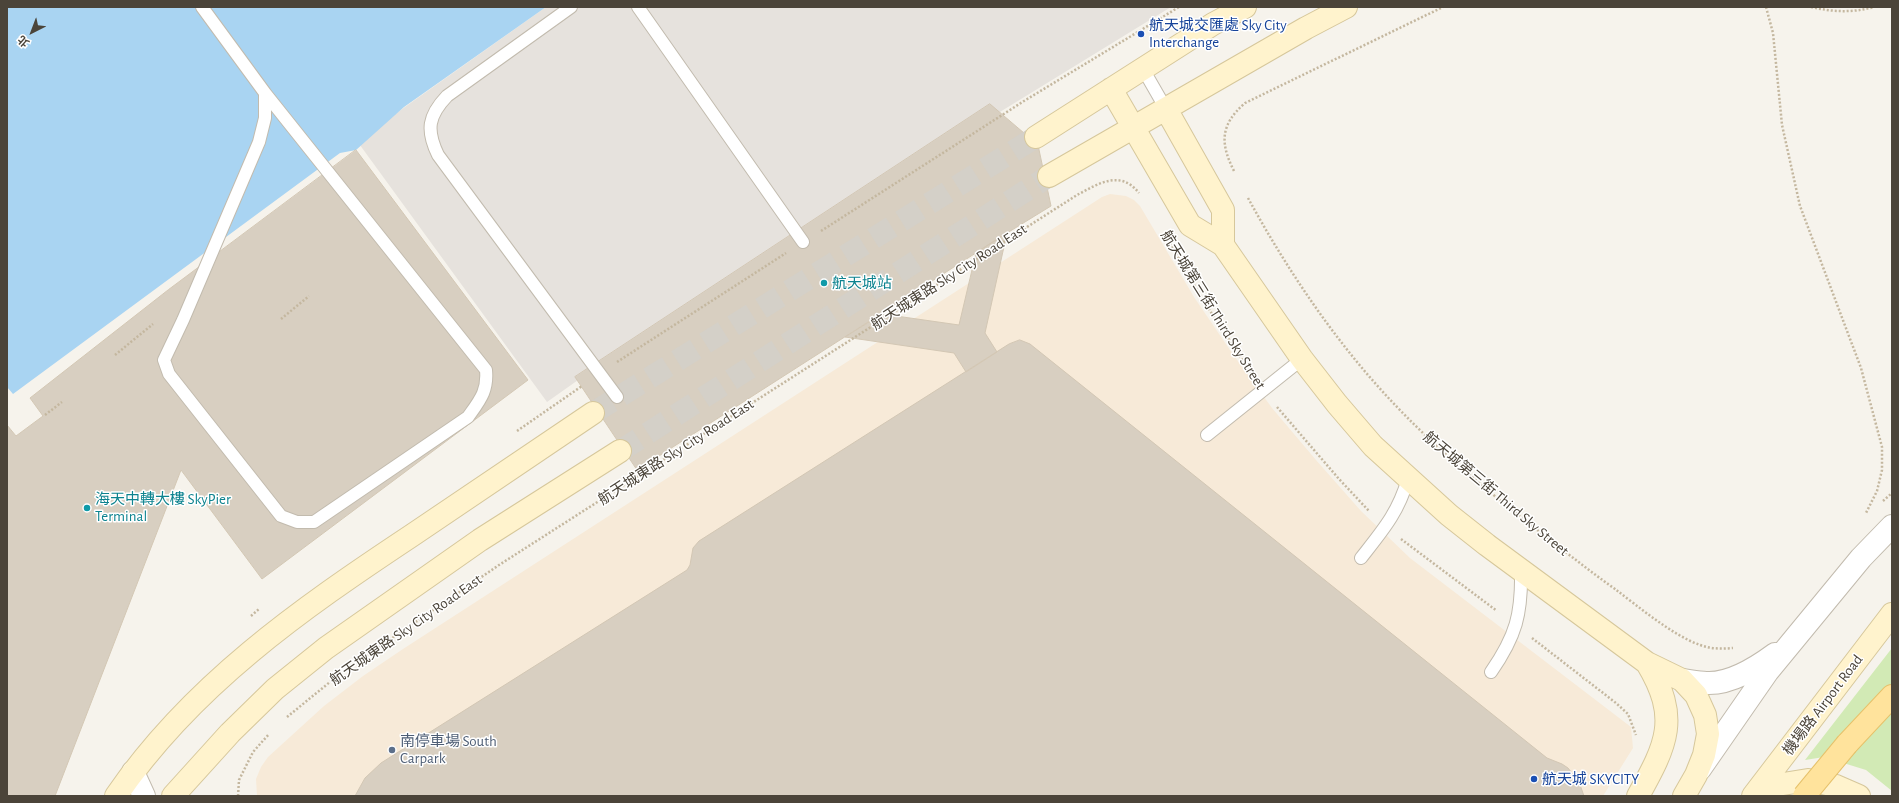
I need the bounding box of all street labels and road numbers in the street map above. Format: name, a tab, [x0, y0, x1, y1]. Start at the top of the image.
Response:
street label: 航天城東路 Sky City Road East	[868, 220, 1030, 334]
street label: 航天城第三街 Third Sky Street	[1157, 227, 1269, 393]
street label: 航天城東路 Sky City Road East	[595, 395, 757, 509]
street label: 航天城第三街 Third Sky Street	[1420, 428, 1572, 560]
street label: 航天城東路 Sky City Road East	[326, 571, 486, 689]
street label: 機場路 Airport Road	[1779, 651, 1867, 759]

